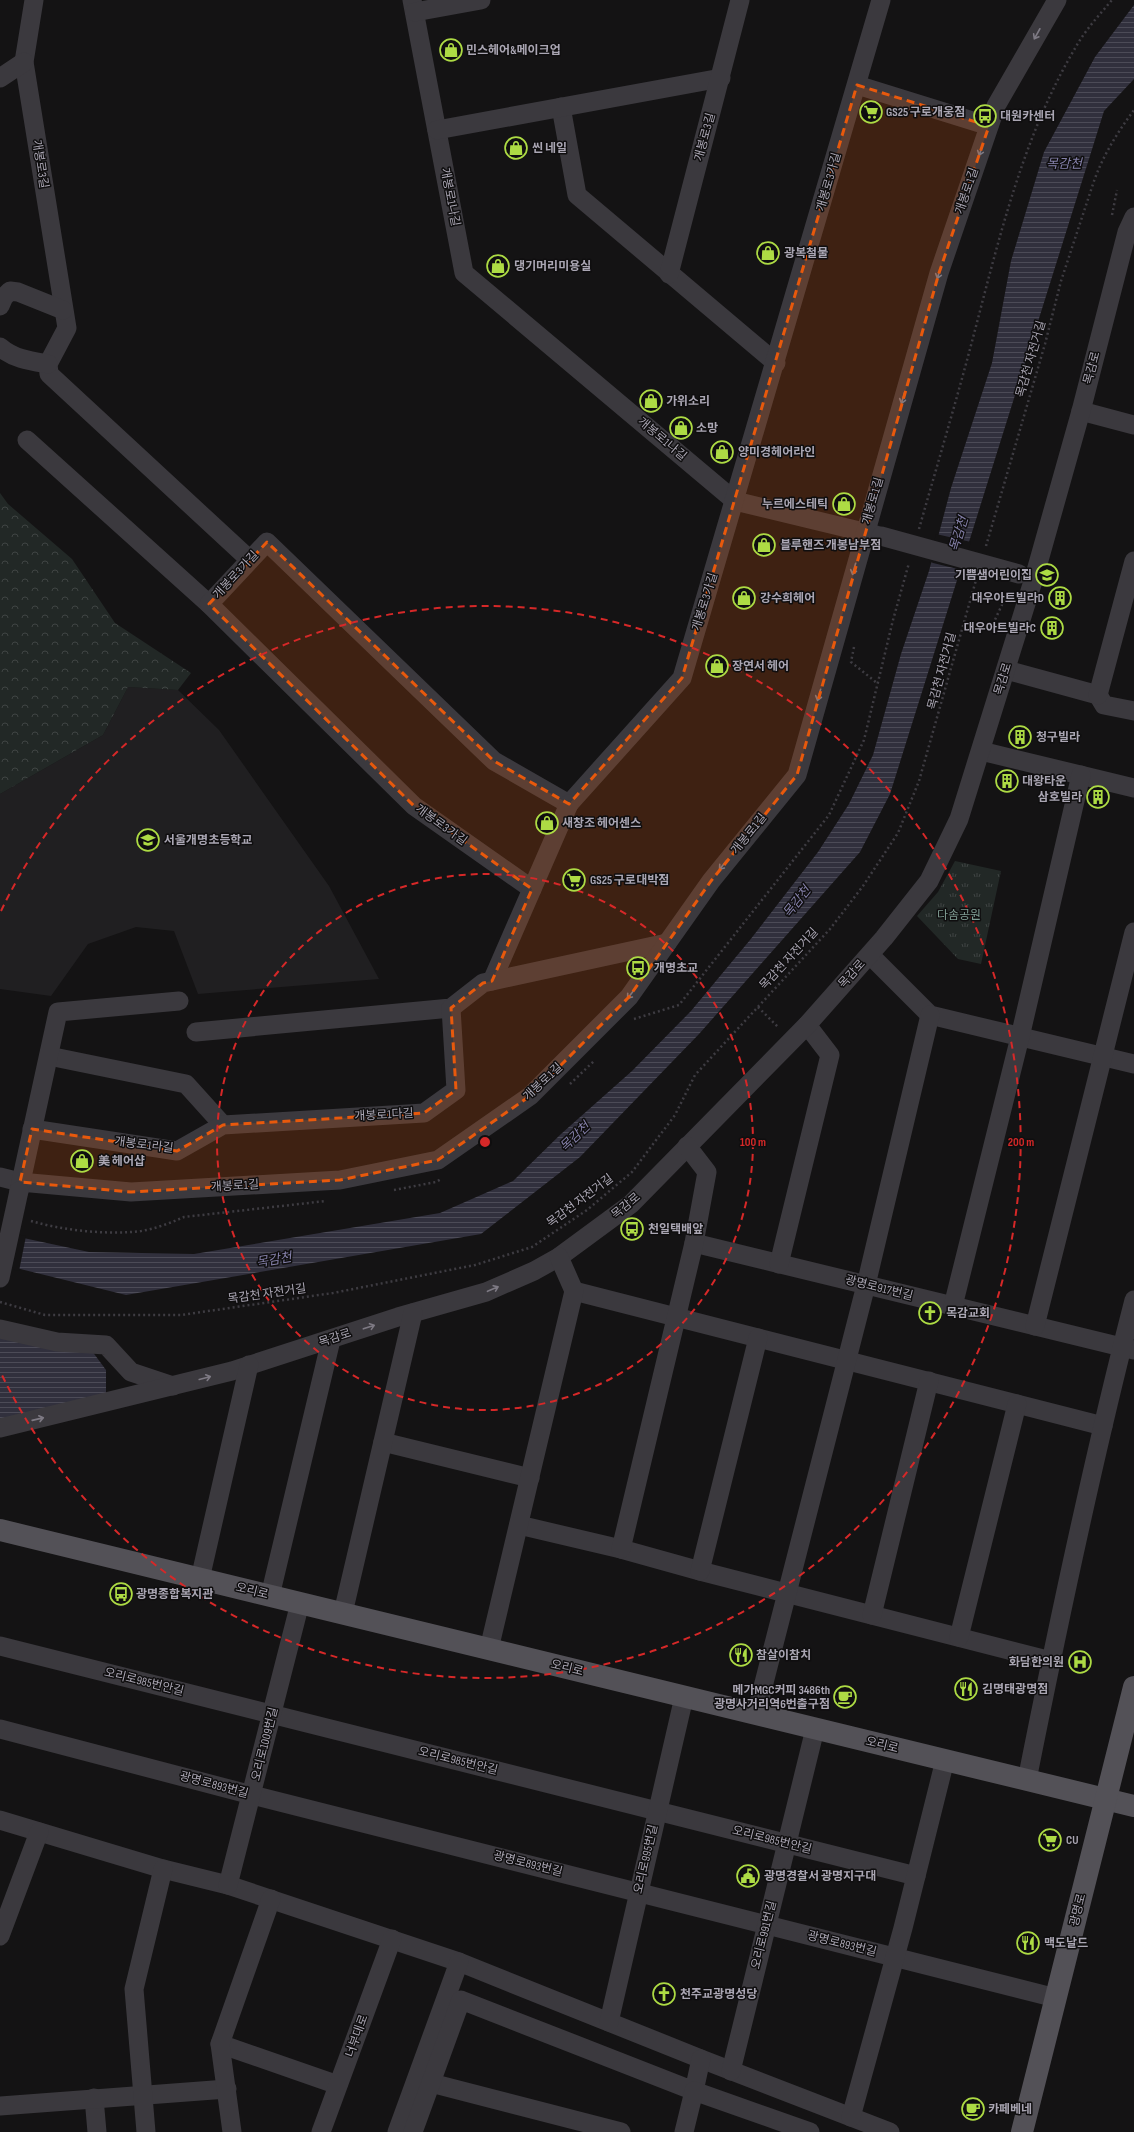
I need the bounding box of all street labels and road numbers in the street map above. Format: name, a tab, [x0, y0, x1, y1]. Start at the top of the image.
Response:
street label: 개봉로3길	[691, 111, 719, 163]
street label: 개봉로3길	[29, 139, 51, 189]
street label: 개봉로3가길	[813, 151, 845, 213]
street label: 개봉로1나길	[437, 166, 463, 228]
street label: 개봉로1길	[952, 166, 982, 216]
street label: 목감천 자전거길	[1013, 319, 1049, 399]
street label: 목감로	[1080, 350, 1104, 386]
street label: 개봉로1나길	[634, 414, 690, 464]
street label: 개봉로1길	[859, 476, 887, 526]
street label: 개봉로3가길	[210, 548, 262, 602]
street label: 개봉로3가길	[689, 571, 721, 633]
street label: 목감천 자전거길	[925, 631, 959, 711]
street label: 목감로	[991, 661, 1015, 697]
street label: 개봉로3가길	[412, 801, 470, 849]
street label: 개봉로1길	[728, 810, 770, 858]
street label: 목감천 자전거길	[757, 925, 821, 993]
street label: 목감로	[835, 957, 869, 991]
street label: 개봉로1길	[520, 1060, 566, 1104]
street label: 개봉로1다길	[354, 1106, 414, 1124]
street label: 개봉로1라길	[114, 1134, 174, 1156]
street label: 목감천 자전거길	[544, 1171, 616, 1231]
street label: 개봉로1길	[210, 1177, 260, 1195]
street label: 목감로	[608, 1190, 644, 1222]
street label: 광명로917번길	[843, 1272, 915, 1304]
street label: 목감천 자전거길	[227, 1281, 307, 1307]
street label: 목감로	[317, 1326, 353, 1350]
street label: 오리로	[234, 1580, 270, 1602]
street label: 오리로	[549, 1657, 585, 1679]
street label: 오리로985번안길	[103, 1665, 185, 1699]
street label: 오리로1009번길	[249, 1706, 281, 1782]
street label: 오리로	[864, 1734, 900, 1756]
street label: 오리로985번안길	[417, 1744, 499, 1778]
street label: 광명로893번길	[178, 1769, 250, 1801]
street label: 오리로995번길	[631, 1823, 661, 1895]
street label: 오리로985번안길	[731, 1823, 813, 1857]
street label: 광명로893번길	[492, 1848, 564, 1880]
street label: 광명로	[1067, 1892, 1089, 1928]
street label: 오리로991번길	[748, 1899, 780, 1971]
street label: 광명로893번길	[806, 1928, 878, 1960]
street label: 너부대로	[342, 2013, 372, 2059]

